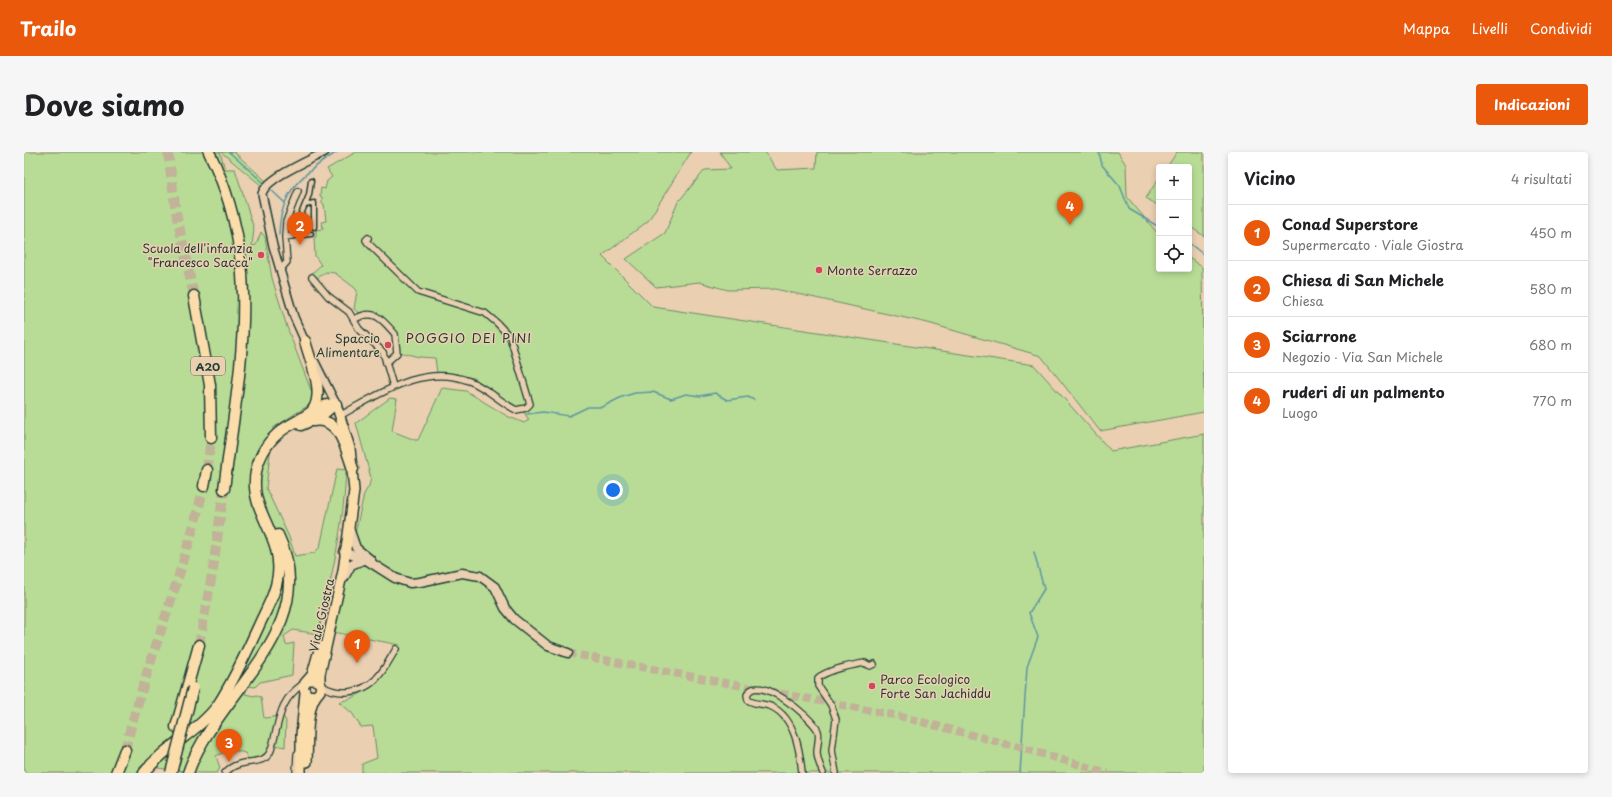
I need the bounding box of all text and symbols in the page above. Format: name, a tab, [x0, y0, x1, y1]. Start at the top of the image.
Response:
text: Trailo	[20, 14, 76, 42]
text: Mappa	[1403, 18, 1450, 39]
text: Livelli	[1472, 18, 1508, 39]
text: Condividi	[1530, 18, 1592, 39]
text: Dove siamo	[24, 83, 185, 126]
button: Indicazioni	[1476, 84, 1588, 125]
map controls	[1156, 164, 1192, 272]
button: +	[1156, 164, 1192, 200]
text: Vicino	[1244, 165, 1295, 191]
text: 4 risultati	[1511, 169, 1572, 188]
pin: 4	[1057, 192, 1083, 225]
button: −	[1156, 200, 1192, 236]
pin: 2	[287, 212, 313, 245]
text: Conad Superstore	[1282, 212, 1418, 235]
text: 1	[1254, 223, 1260, 242]
text: 450 m	[1530, 223, 1572, 242]
text: Supermercato · Viale Giostra	[1282, 235, 1464, 254]
button: locate	[1156, 236, 1192, 272]
place label: Scuola dell'infanzia "Francesco Saccà"	[142, 239, 254, 271]
marker: Scuola dell'infanzia "Francesco Saccà"	[256, 250, 266, 260]
place label: Monte Serrazzo	[827, 261, 918, 279]
marker: Monte Serrazzo	[814, 265, 824, 275]
text: Chiesa di San Michele	[1282, 268, 1444, 291]
text: 2	[1252, 279, 1262, 298]
text: 580 m	[1530, 279, 1572, 298]
text: Chiesa	[1282, 291, 1324, 310]
text: Sciarrone	[1282, 324, 1357, 347]
district label: POGGIO DEI PINI	[406, 328, 532, 347]
place label: Spaccio Alimentare	[316, 329, 380, 361]
text: 3	[1253, 335, 1261, 354]
text: 680 m	[1529, 335, 1572, 354]
marker: Spaccio Alimentare	[383, 340, 393, 350]
text: Negozio · Via San Michele	[1282, 347, 1443, 366]
road number: A20	[191, 357, 225, 375]
text: ruderi di un palmento	[1282, 380, 1445, 403]
text: 4	[1253, 391, 1261, 410]
text: 770 m	[1532, 391, 1572, 410]
text: Luogo	[1282, 403, 1318, 422]
your location	[603, 480, 623, 500]
street label: Viale Giostra	[304, 576, 338, 654]
pin: 1	[344, 630, 370, 663]
place label: Parco Ecologico Forte San Jachiddu	[880, 670, 991, 702]
marker: Parco Ecologico Forte San Jachiddu	[867, 681, 877, 691]
pin: 3	[216, 729, 242, 762]

